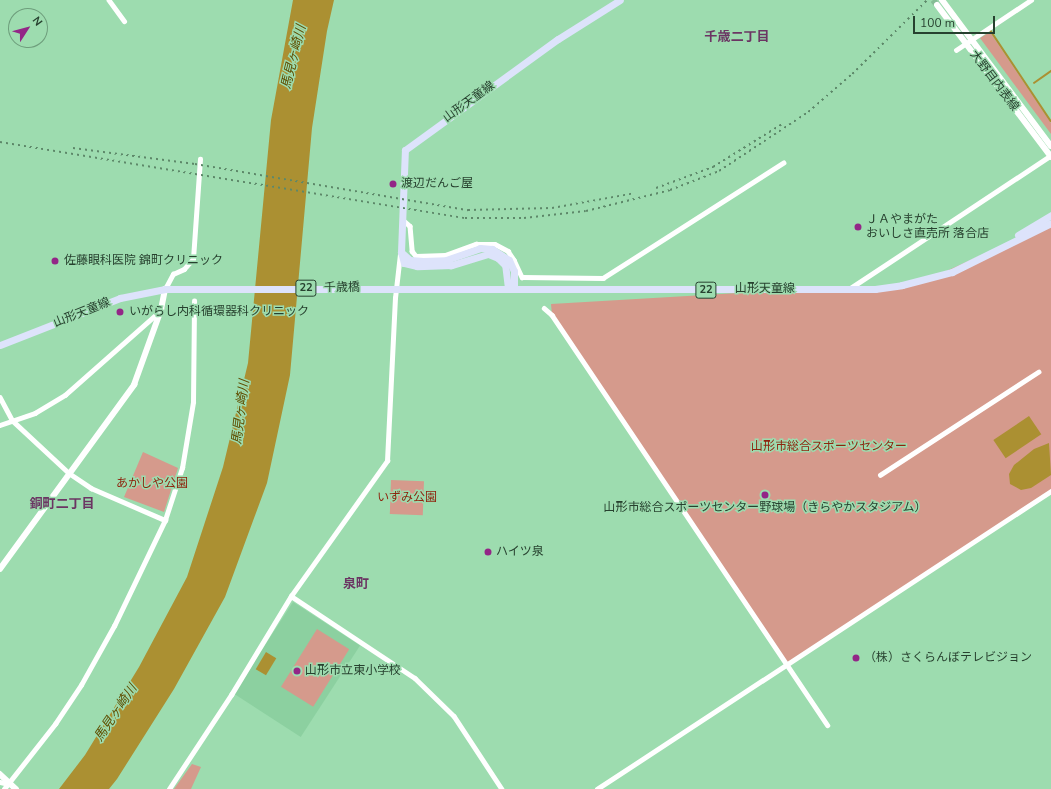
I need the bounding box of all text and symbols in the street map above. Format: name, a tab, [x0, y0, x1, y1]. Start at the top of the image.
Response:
north arrow	[8, 8, 48, 48]
scale bar	[915, 8, 997, 34]
text: N	[29, 13, 46, 29]
text: 100 m	[920, 15, 955, 31]
water label: 馬見ヶ崎川	[279, 24, 309, 90]
district label: 千歳二丁目	[705, 29, 769, 45]
street label: 大野目内表線	[967, 48, 1021, 114]
street label: 山形天童線	[440, 79, 498, 125]
place label: 渡辺だんご屋	[401, 177, 473, 191]
marker: 渡辺だんご屋	[388, 179, 398, 189]
place label: ＪＡやまがた おいしさ直売所 落合店	[866, 213, 989, 241]
marker: ＪＡやまがた おいしさ直売所 落合店	[853, 222, 863, 232]
place label: 佐藤眼科医院 錦町クリニック	[64, 254, 223, 268]
marker: 佐藤眼科医院 錦町クリニック	[49, 255, 61, 267]
road number: 22	[295, 279, 317, 297]
street label: 千歳橋	[324, 281, 360, 295]
road number: 22	[695, 281, 717, 299]
street label: 山形天童線	[735, 282, 795, 296]
street label: 山形天童線	[51, 295, 113, 331]
place label: いがらし内科循環器科クリニック	[129, 305, 309, 319]
marker: いがらし内科循環器科クリニック	[114, 306, 126, 318]
water label: 馬見ヶ崎川	[229, 379, 253, 445]
park label: 山形市総合スポーツセンター	[751, 440, 907, 454]
park label: あかしや公園	[116, 477, 188, 491]
marker: 山形市総合スポーツセンター野球場（きらやかスタジアム）	[760, 490, 770, 500]
park label: いずみ公園	[377, 491, 437, 505]
district label: 銅町二丁目	[30, 496, 94, 512]
place label: 山形市総合スポーツセンター野球場（きらやかスタジアム）	[603, 501, 927, 515]
place label: ハイツ泉	[496, 545, 544, 559]
marker: ハイツ泉	[483, 547, 493, 557]
district label: 泉町	[343, 576, 369, 592]
place label: （株）さくらんぼテレビジョン	[864, 651, 1032, 665]
marker: （株）さくらんぼテレビジョン	[851, 653, 861, 663]
place label: 山形市立東小学校	[305, 664, 401, 678]
marker: 山形市立東小学校	[292, 666, 302, 676]
water label: 馬見ヶ崎川	[91, 682, 141, 744]

